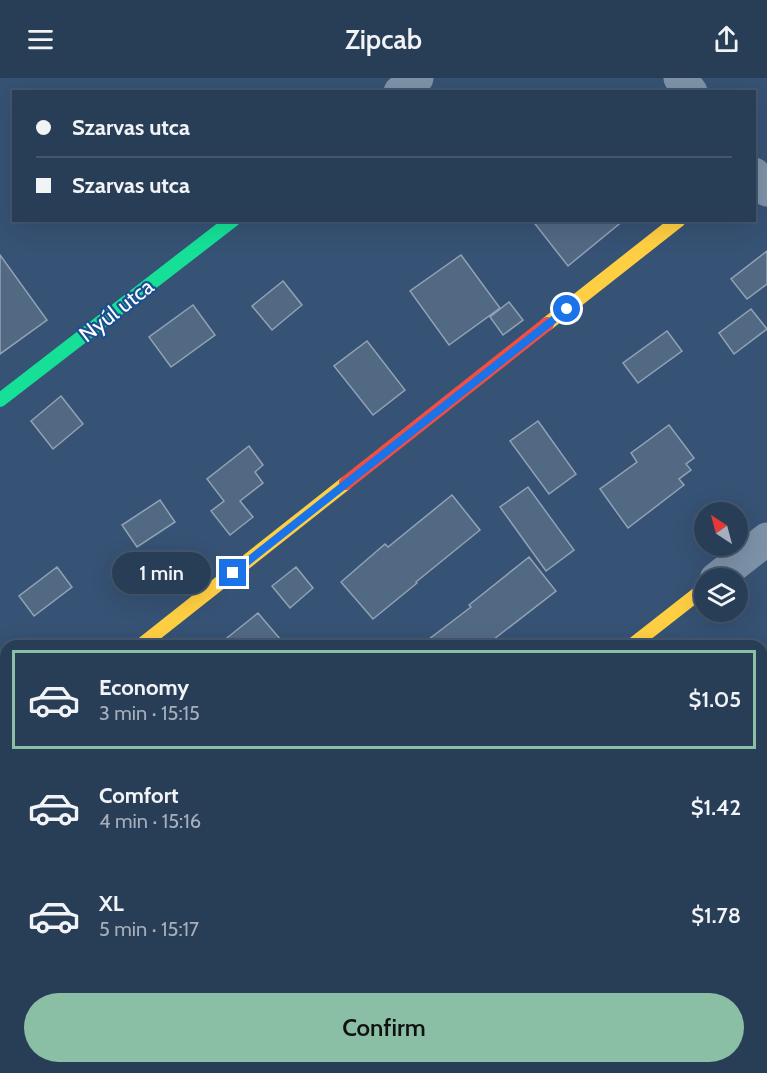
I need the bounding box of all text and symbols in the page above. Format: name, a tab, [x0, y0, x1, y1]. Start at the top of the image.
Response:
icon: menu	[24, 23, 57, 56]
text: Zipcab	[345, 23, 422, 56]
icon: share	[710, 23, 743, 56]
text: Szarvas utca	[72, 114, 190, 141]
text: Szarvas utca	[72, 172, 190, 199]
street label: Nyúl utca	[74, 273, 159, 348]
route start	[553, 295, 580, 322]
north arrow	[694, 502, 748, 556]
map controls	[694, 502, 748, 622]
callout: 1 min	[113, 552, 212, 594]
route end	[219, 559, 246, 586]
text: 1 min	[139, 561, 184, 585]
button: layers	[694, 568, 748, 622]
icon: car	[27, 673, 81, 727]
text: Economy	[99, 674, 189, 701]
text: $1.05	[689, 686, 741, 713]
text: 3 min · 15:15	[99, 701, 200, 725]
icon: car	[27, 781, 81, 835]
text: Comfort	[99, 782, 178, 809]
text: $1.42	[691, 794, 741, 821]
text: 4 min · 15:16	[99, 809, 201, 833]
icon: car	[27, 889, 81, 943]
text: XL	[99, 890, 124, 917]
text: $1.78	[691, 902, 741, 929]
text: 5 min · 15:17	[99, 917, 199, 941]
button: Confirm	[24, 993, 744, 1062]

